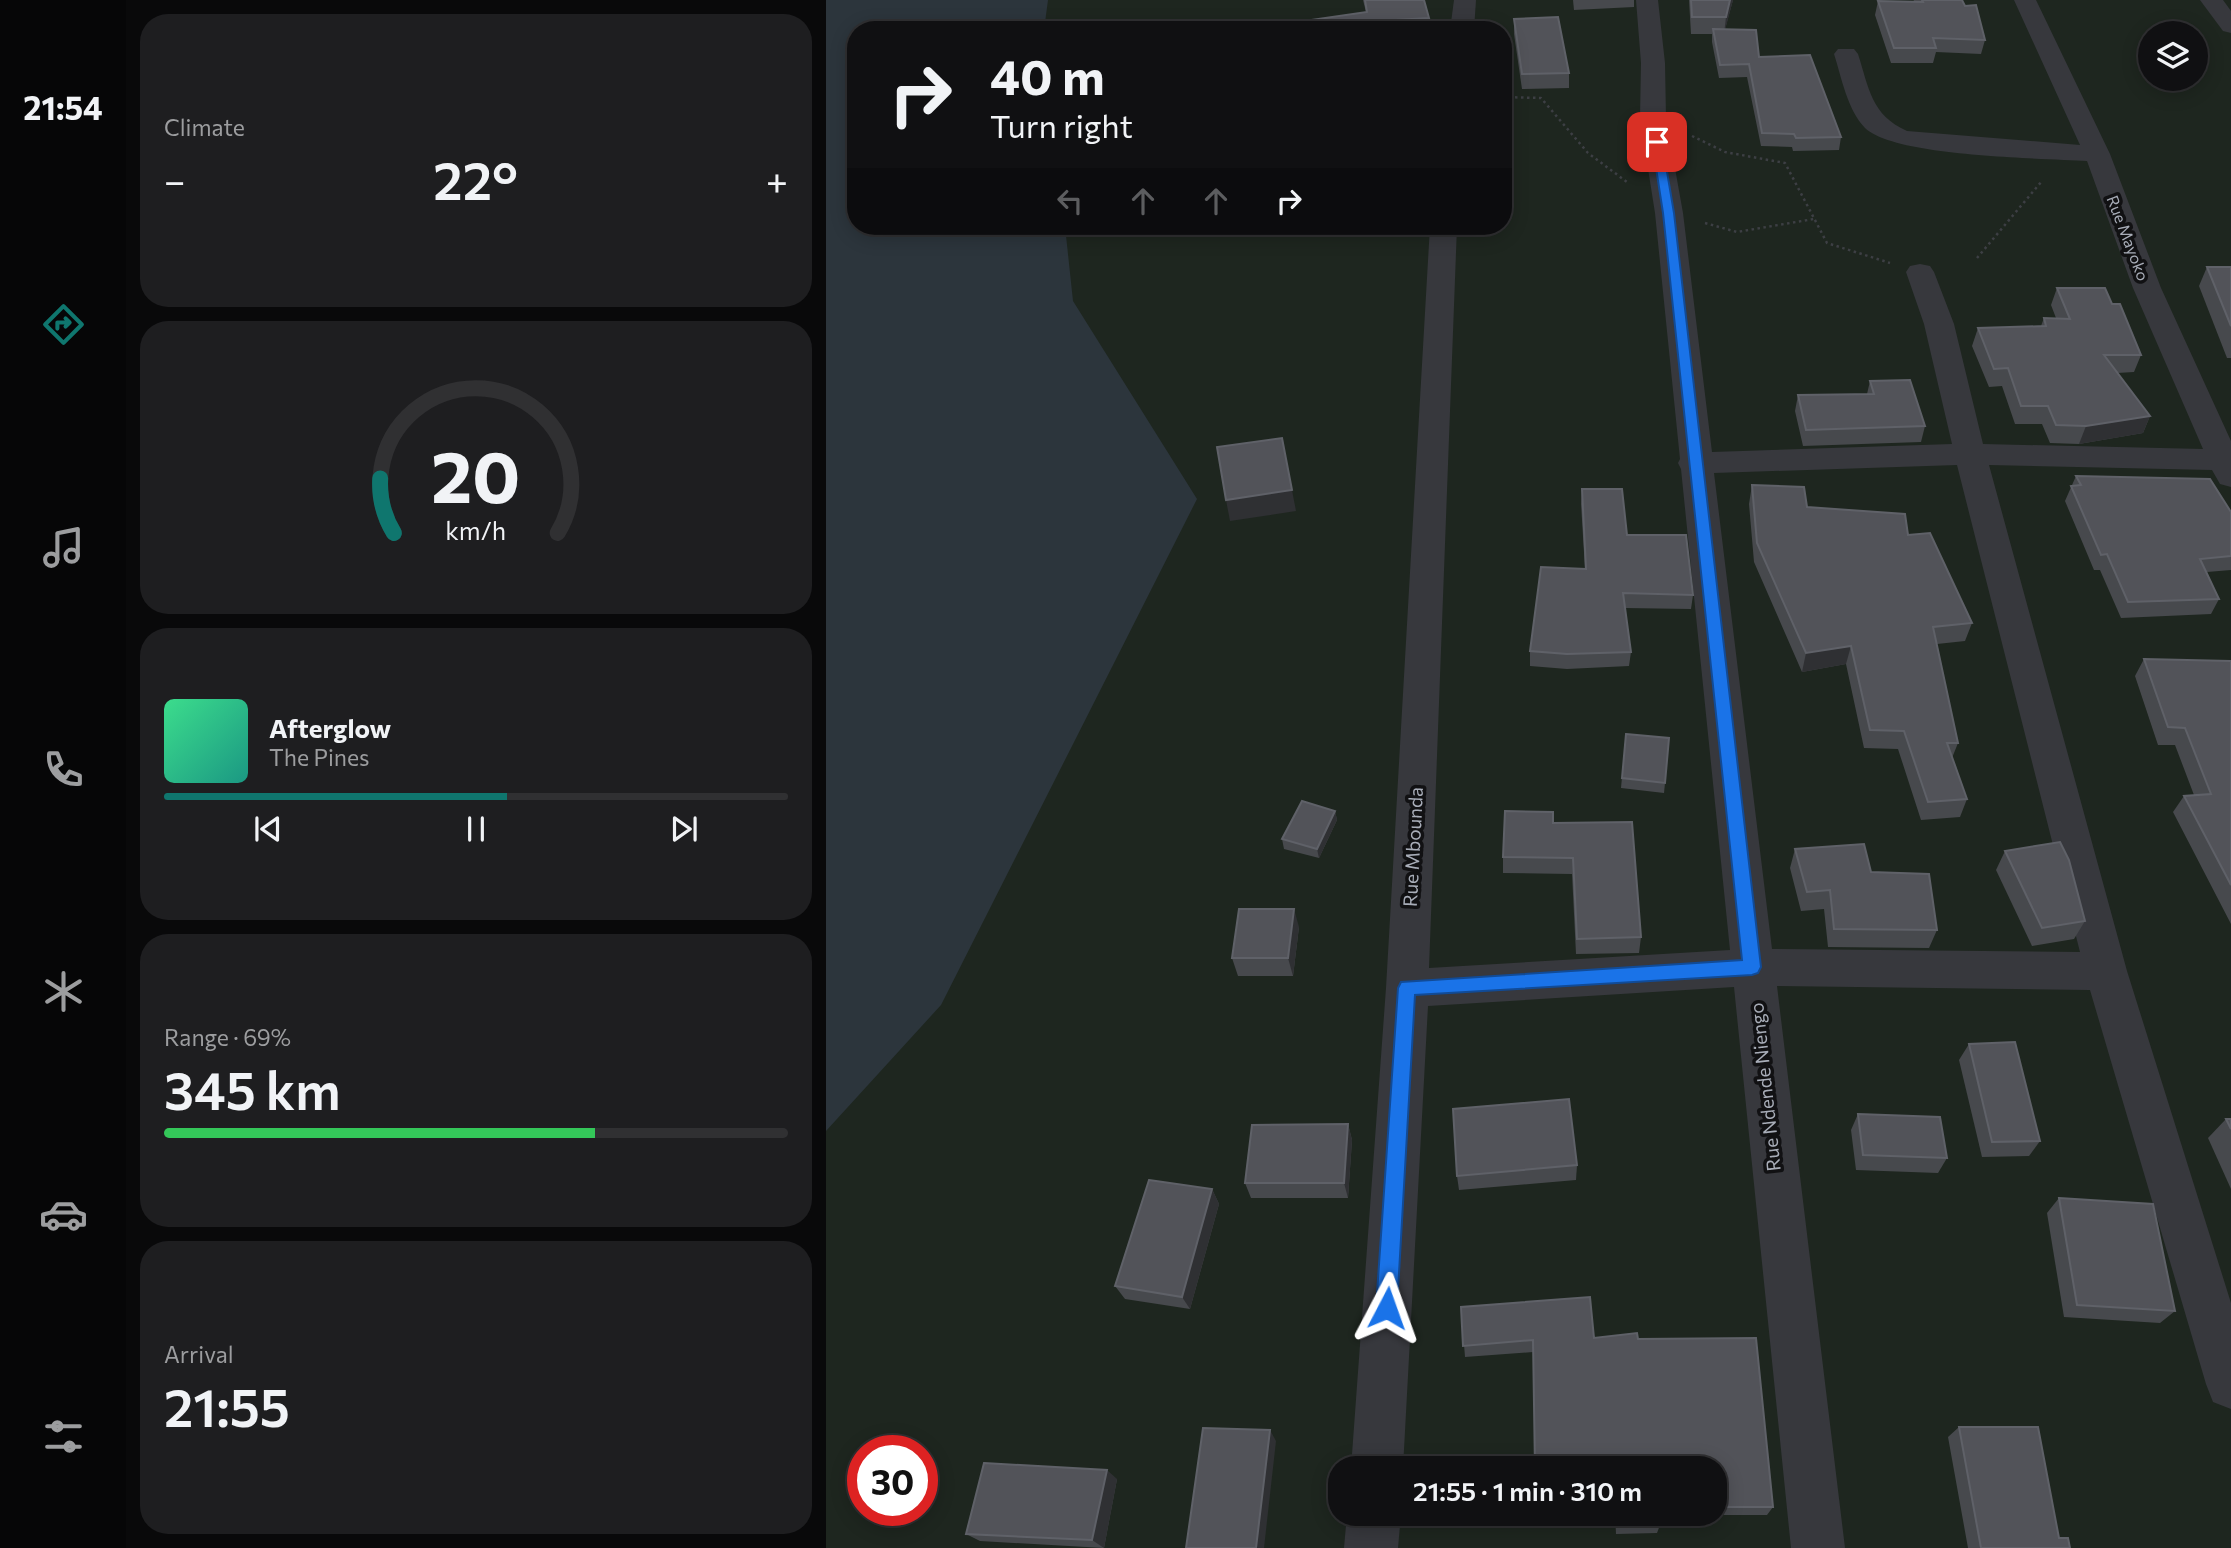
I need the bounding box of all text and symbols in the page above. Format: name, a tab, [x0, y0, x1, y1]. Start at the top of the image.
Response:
map controls	[2138, 21, 2208, 91]
button: layers	[2138, 21, 2208, 91]
text: 40 m	[990, 45, 1105, 105]
icon: right	[875, 49, 966, 140]
text: 21:54	[23, 87, 103, 127]
text: Turn right	[990, 105, 1133, 145]
pin	[1627, 112, 1687, 172]
text: Climate	[164, 113, 245, 141]
icon: arrive	[1638, 123, 1676, 161]
text: 22°	[433, 147, 518, 211]
text: −	[164, 156, 186, 203]
text: +	[766, 156, 788, 203]
icon: left	[1051, 182, 1089, 220]
icon: ahead	[1124, 182, 1162, 220]
icon: ahead	[1197, 182, 1235, 220]
icon: right	[1270, 182, 1308, 220]
street label: Rue Mayoko	[2103, 192, 2153, 283]
icon: directions	[39, 300, 88, 349]
text: 20	[431, 430, 521, 519]
text: km/h	[446, 515, 506, 545]
icon: music	[39, 523, 88, 572]
text: Afterglow	[269, 712, 391, 743]
text: The Pines	[269, 743, 370, 771]
icon: phone	[39, 745, 88, 794]
street label: Rue Mbounda	[1398, 786, 1427, 908]
icon: previous	[249, 810, 287, 848]
icon: pause	[457, 810, 495, 848]
icon: next	[665, 810, 703, 848]
icon: climate	[39, 967, 88, 1016]
street label: Rue Ndende Niengo	[1744, 1002, 1785, 1172]
text: Range · 69%	[164, 1023, 291, 1051]
text: 345 km	[164, 1057, 341, 1121]
icon: car	[39, 1190, 88, 1239]
position arrow	[1350, 1271, 1424, 1345]
text: Arrival	[164, 1340, 234, 1368]
text: 21:55	[164, 1374, 290, 1438]
icon: filters	[39, 1412, 88, 1461]
speed limit sign: 30	[847, 1435, 938, 1526]
text: 21:55 · 1 min · 310 m	[1413, 1475, 1642, 1506]

